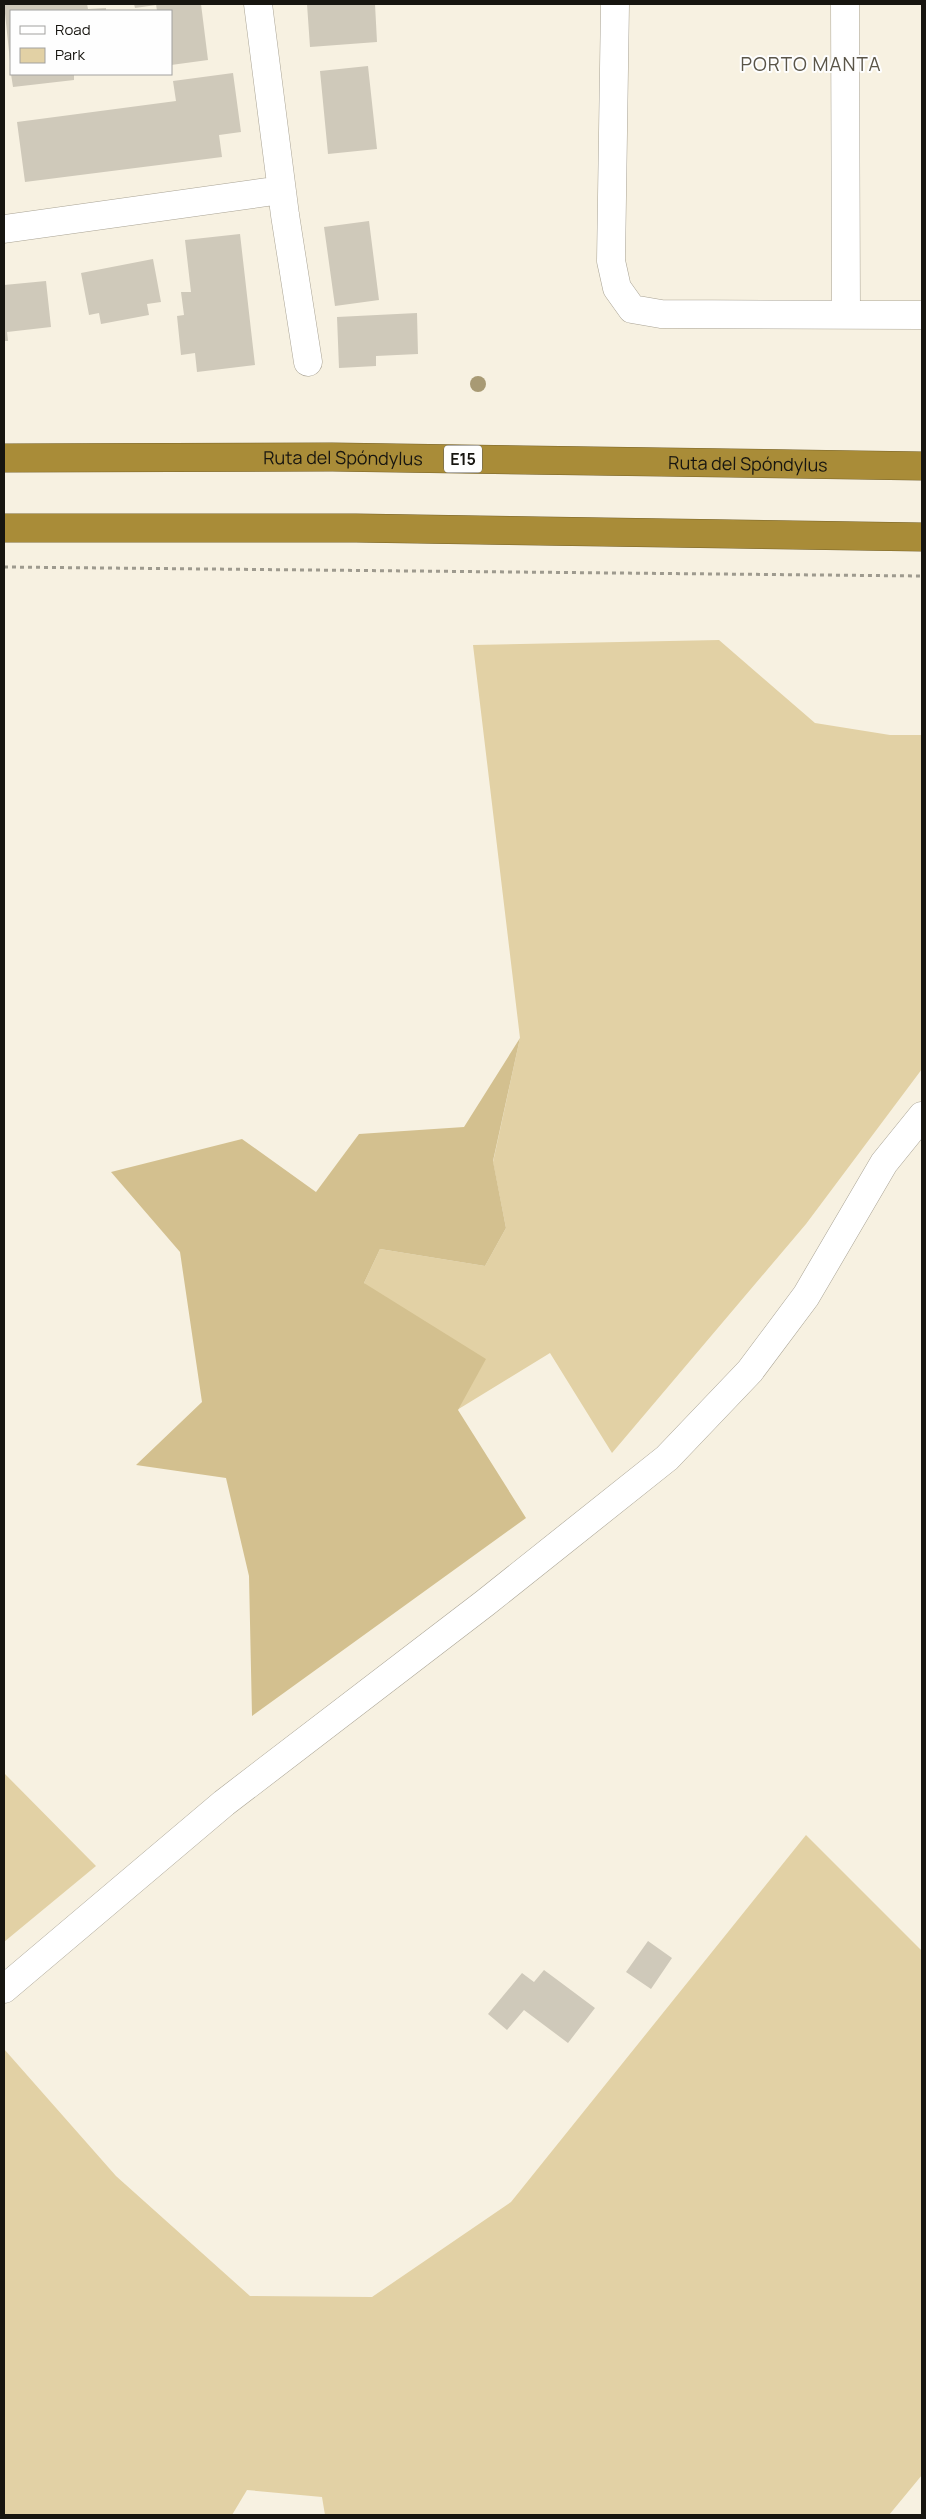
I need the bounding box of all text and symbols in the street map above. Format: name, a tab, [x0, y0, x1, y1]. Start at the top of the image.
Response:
legend	[10, 10, 172, 75]
text: Road	[55, 19, 91, 40]
text: Park	[55, 44, 85, 65]
district label: PORTO MANTA	[740, 51, 882, 77]
street label: Ruta del Spóndylus	[263, 445, 423, 470]
road number: E15	[444, 446, 482, 472]
street label: Ruta del Spóndylus	[668, 450, 828, 477]

